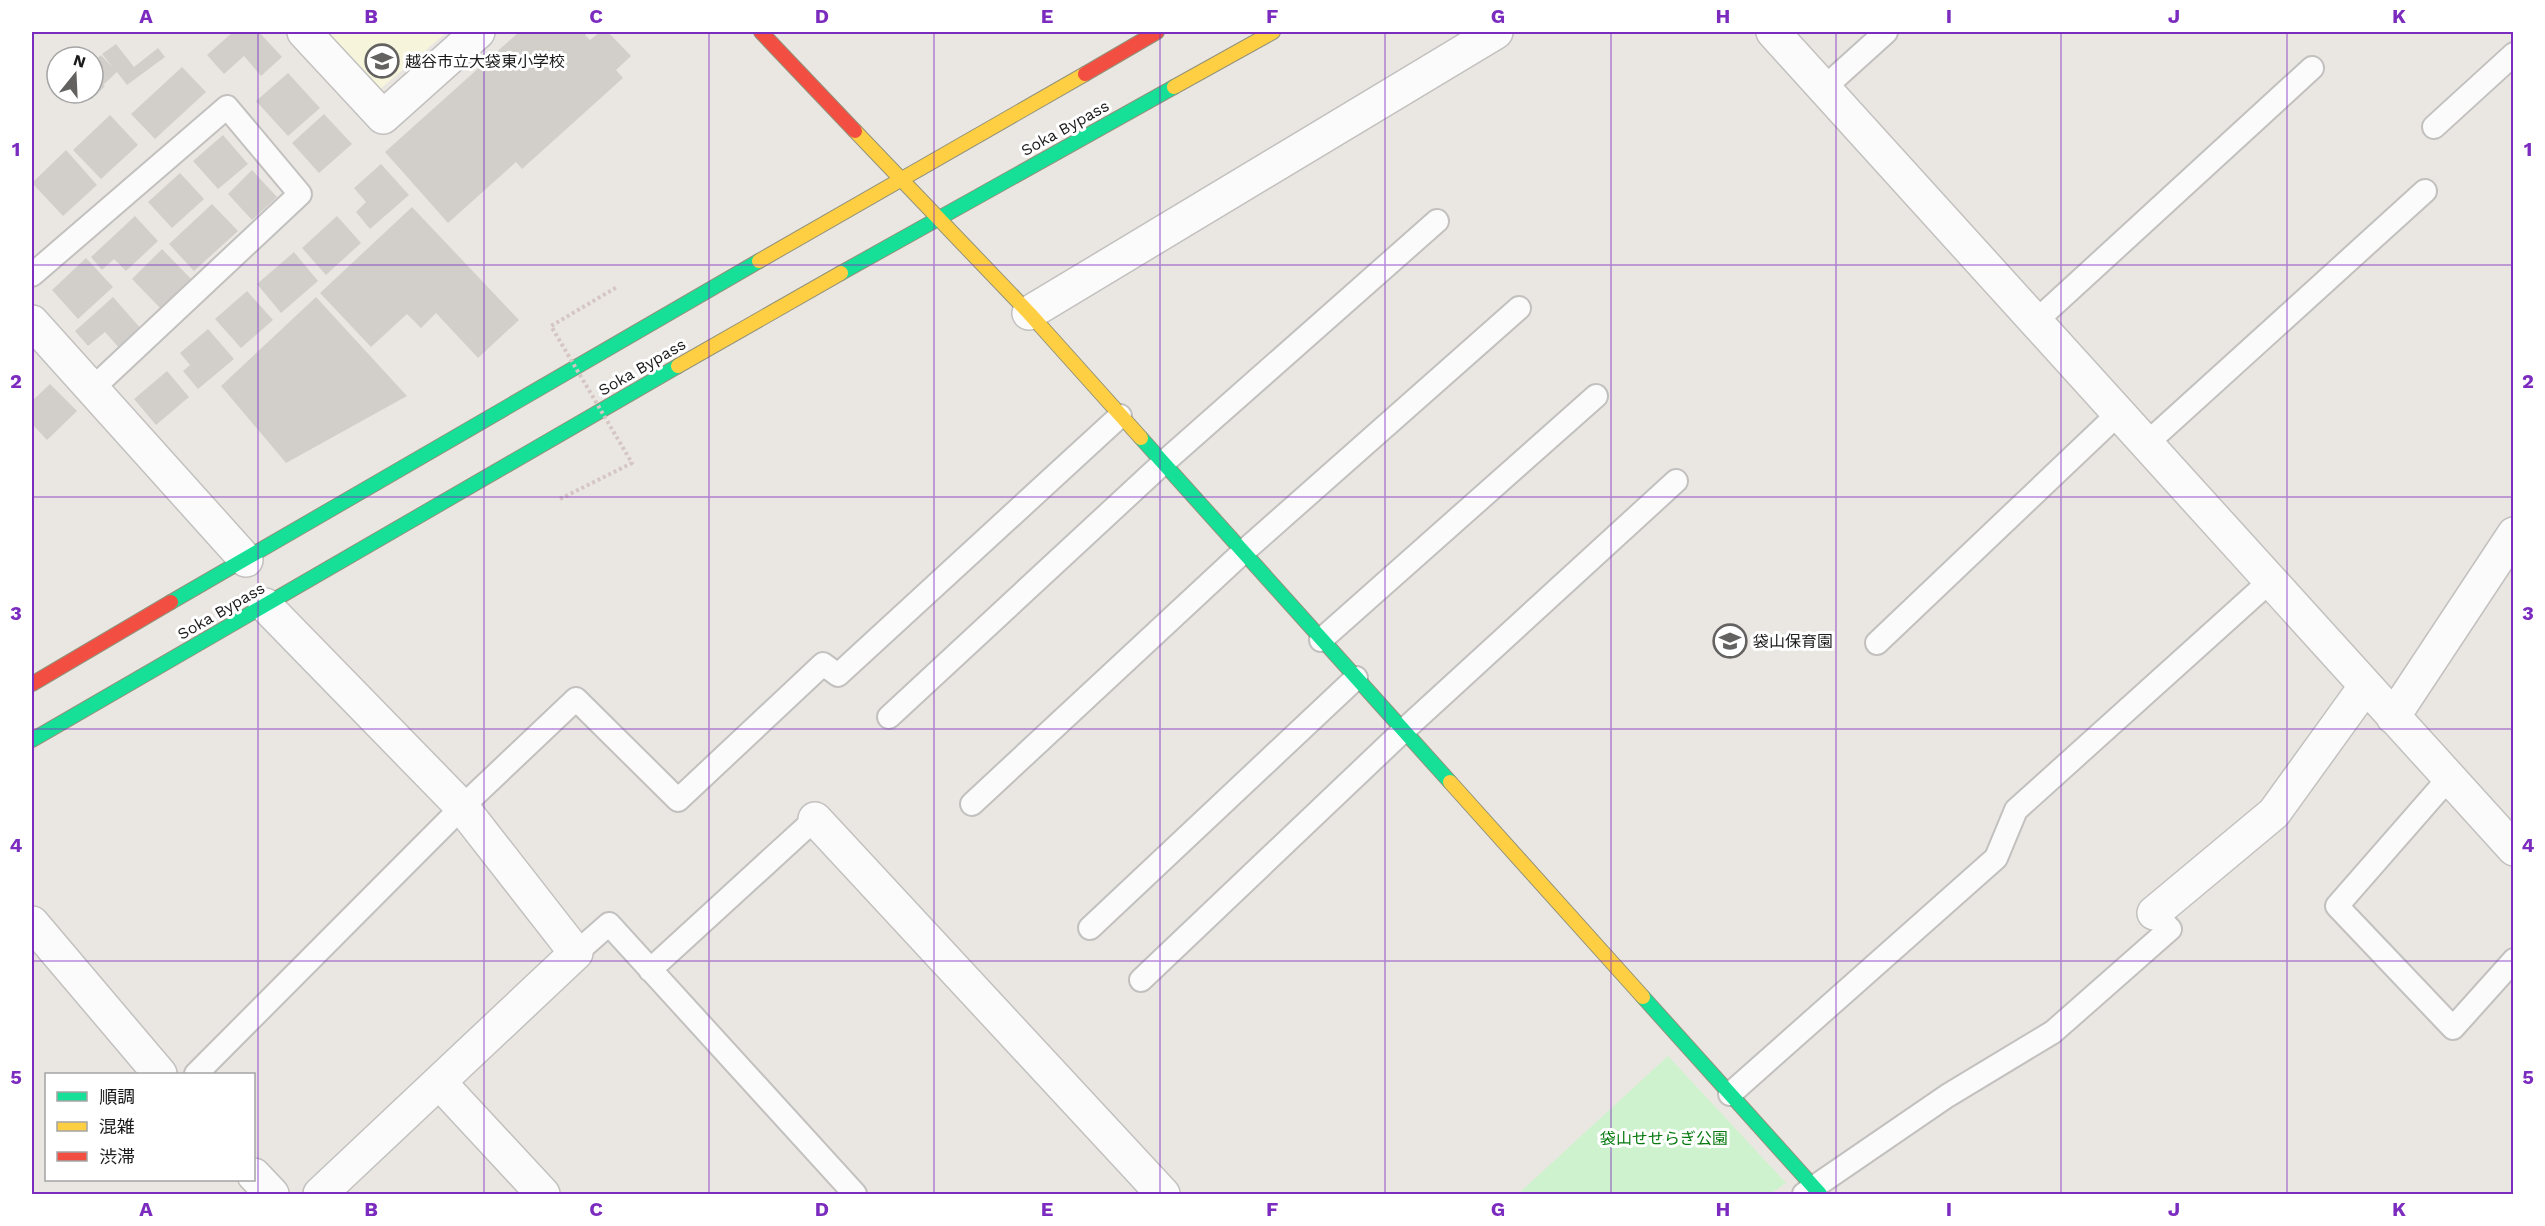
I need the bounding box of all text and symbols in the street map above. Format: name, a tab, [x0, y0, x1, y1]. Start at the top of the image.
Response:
text: A	[139, 4, 153, 28]
text: B	[364, 4, 378, 28]
text: C	[589, 4, 603, 28]
text: D	[815, 4, 829, 28]
text: E	[1041, 4, 1053, 28]
text: F	[1266, 4, 1278, 28]
text: G	[1491, 4, 1505, 28]
text: H	[1716, 4, 1730, 28]
text: I	[1946, 4, 1952, 28]
text: J	[2168, 4, 2180, 28]
text: K	[2392, 4, 2406, 28]
school or university icon: 越谷市立大袋東小学校	[364, 43, 400, 79]
north arrow	[45, 45, 105, 105]
text: N	[71, 50, 88, 72]
place label: 越谷市立大袋東小学校	[405, 52, 565, 71]
street label: Soka Bypass	[1018, 96, 1112, 160]
text: 1	[12, 137, 20, 161]
text: 1	[2524, 137, 2532, 161]
street label: Soka Bypass	[595, 334, 689, 400]
text: 2	[10, 369, 22, 393]
text: 2	[2522, 369, 2534, 393]
street label: Soka Bypass	[174, 578, 268, 644]
text: 3	[10, 601, 22, 625]
text: 3	[2522, 601, 2534, 625]
school or university icon: 袋山保育園	[1712, 623, 1748, 659]
place label: 袋山保育園	[1753, 632, 1833, 651]
text: 4	[10, 833, 23, 857]
text: 4	[2522, 833, 2535, 857]
text: 5	[10, 1065, 22, 1089]
text: 5	[2522, 1065, 2534, 1089]
legend	[45, 1073, 255, 1181]
text: 順調	[99, 1086, 135, 1107]
text: 混雑	[99, 1116, 135, 1137]
park label: 袋山せせらぎ公園	[1600, 1129, 1728, 1148]
text: 渋滞	[99, 1146, 135, 1167]
text: A	[139, 1197, 153, 1221]
text: B	[364, 1197, 378, 1221]
text: C	[589, 1197, 603, 1221]
text: D	[815, 1197, 829, 1221]
text: E	[1041, 1197, 1053, 1221]
text: F	[1266, 1197, 1278, 1221]
text: G	[1491, 1197, 1505, 1221]
text: H	[1716, 1197, 1730, 1221]
text: I	[1946, 1197, 1952, 1221]
text: J	[2168, 1197, 2180, 1221]
text: K	[2392, 1197, 2406, 1221]

